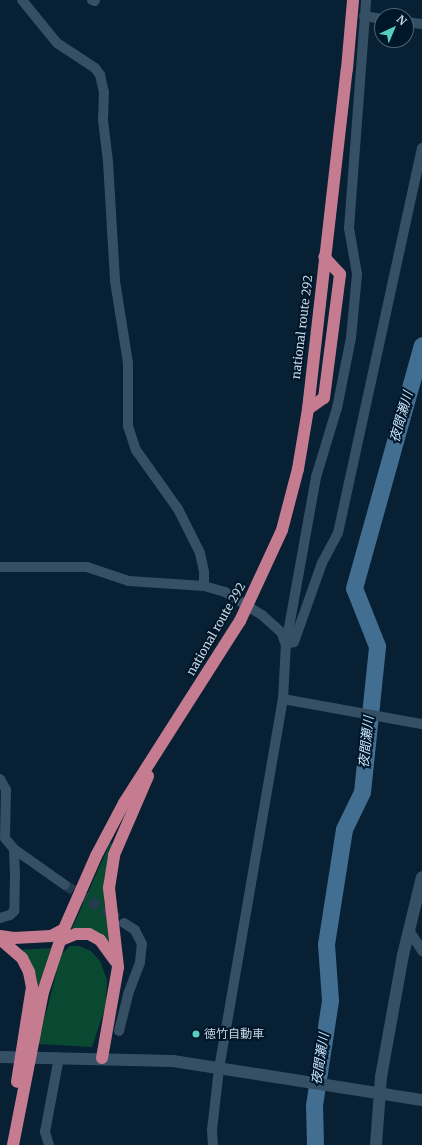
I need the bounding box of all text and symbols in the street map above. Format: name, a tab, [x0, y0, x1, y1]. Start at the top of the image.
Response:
north arrow	[374, 8, 414, 48]
text: N	[394, 12, 410, 28]
street label: national route 292	[288, 274, 316, 380]
water label: 夜間瀬川	[387, 390, 417, 444]
street label: national route 292	[184, 580, 248, 678]
water label: 夜間瀬川	[357, 715, 377, 769]
place label: 徳竹自動車	[204, 1027, 264, 1041]
marker: 徳竹自動車	[191, 1029, 201, 1039]
water label: 夜間瀬川	[309, 1032, 333, 1086]

